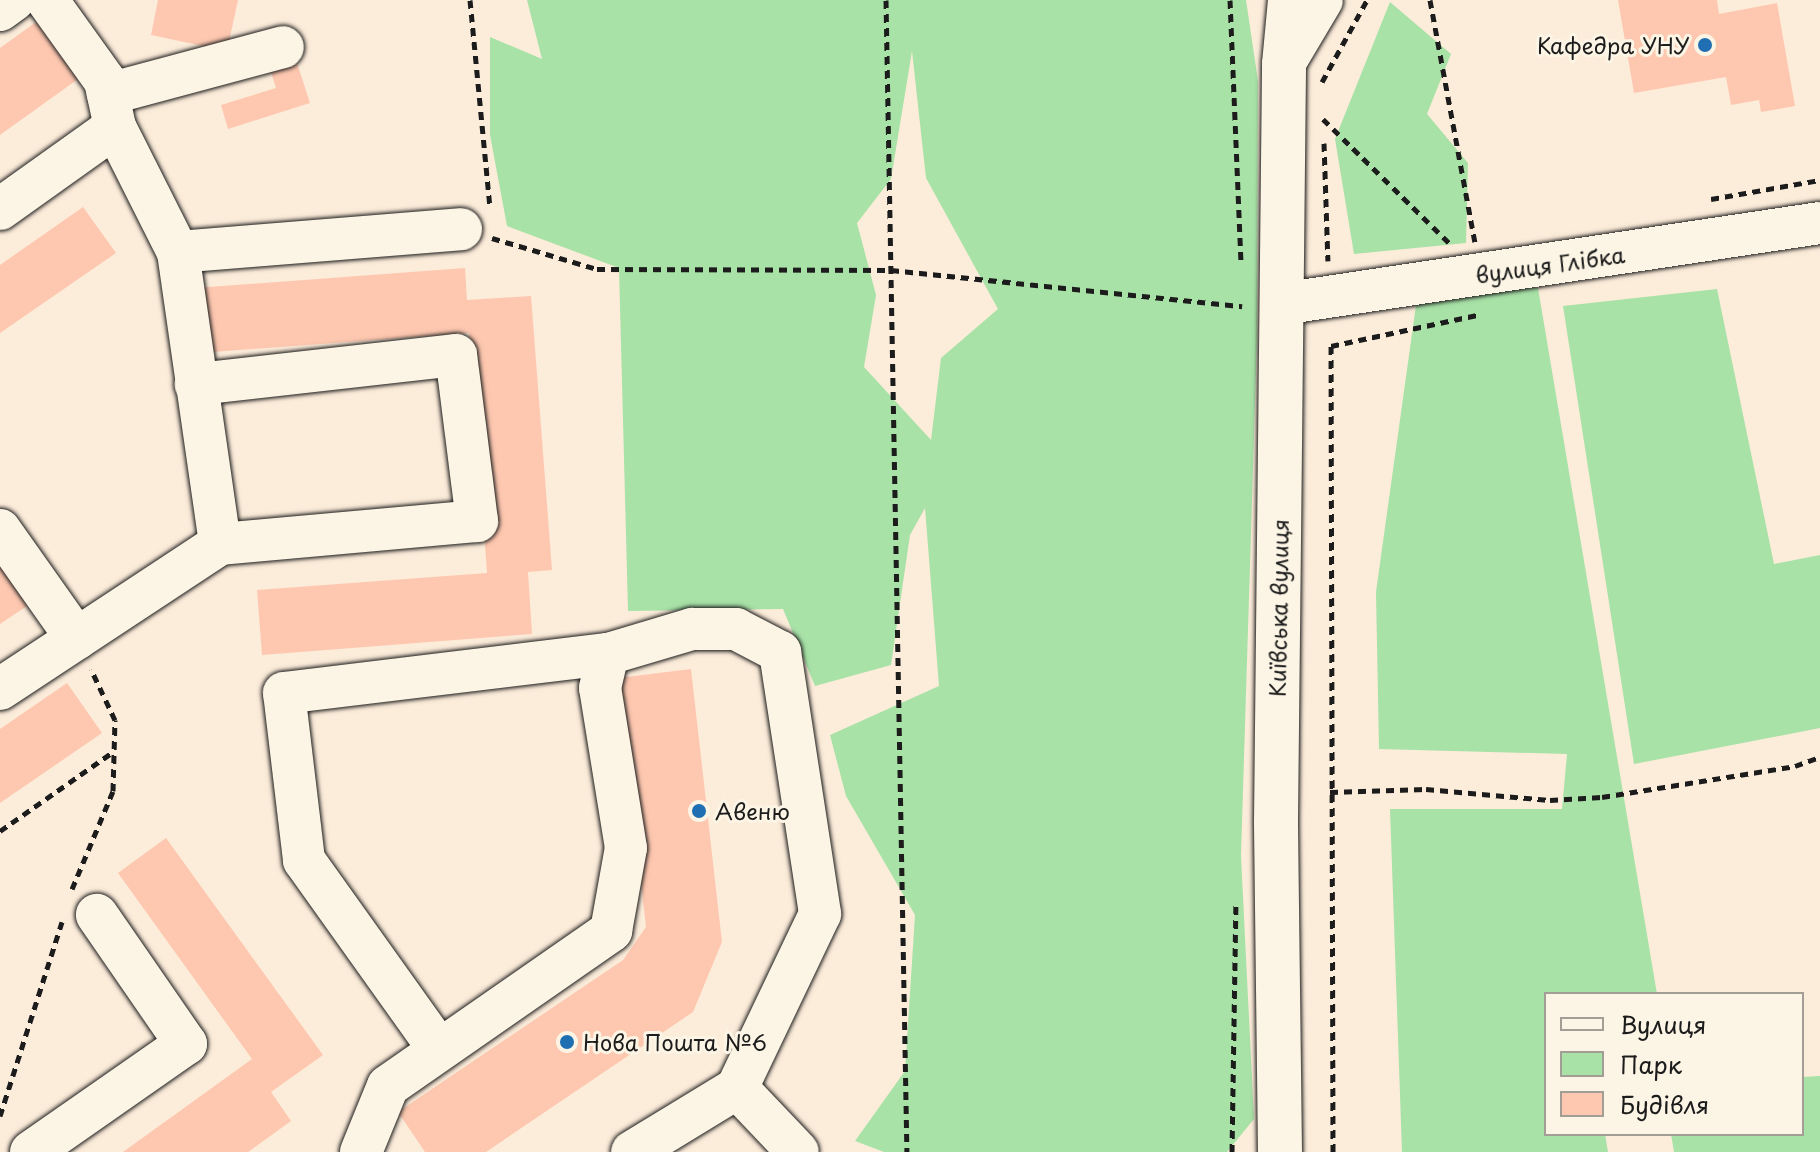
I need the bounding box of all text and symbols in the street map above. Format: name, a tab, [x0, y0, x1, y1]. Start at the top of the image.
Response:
place label: Кафедра УНУ	[1537, 32, 1689, 58]
marker: Кафедра УНУ	[1696, 36, 1714, 54]
street label: вулиця Глібка	[1474, 240, 1626, 288]
street label: Київська вулиця	[1263, 518, 1293, 698]
place label: Авеню	[715, 798, 790, 824]
marker: Авеню	[690, 802, 708, 820]
legend	[1544, 992, 1804, 1136]
text: Вулиця	[1620, 1006, 1706, 1042]
place label: Нова Пошта №6	[583, 1029, 769, 1055]
marker: Нова Пошта №6	[558, 1033, 576, 1051]
text: Парк	[1620, 1046, 1682, 1082]
text: Будівля	[1620, 1086, 1709, 1122]

